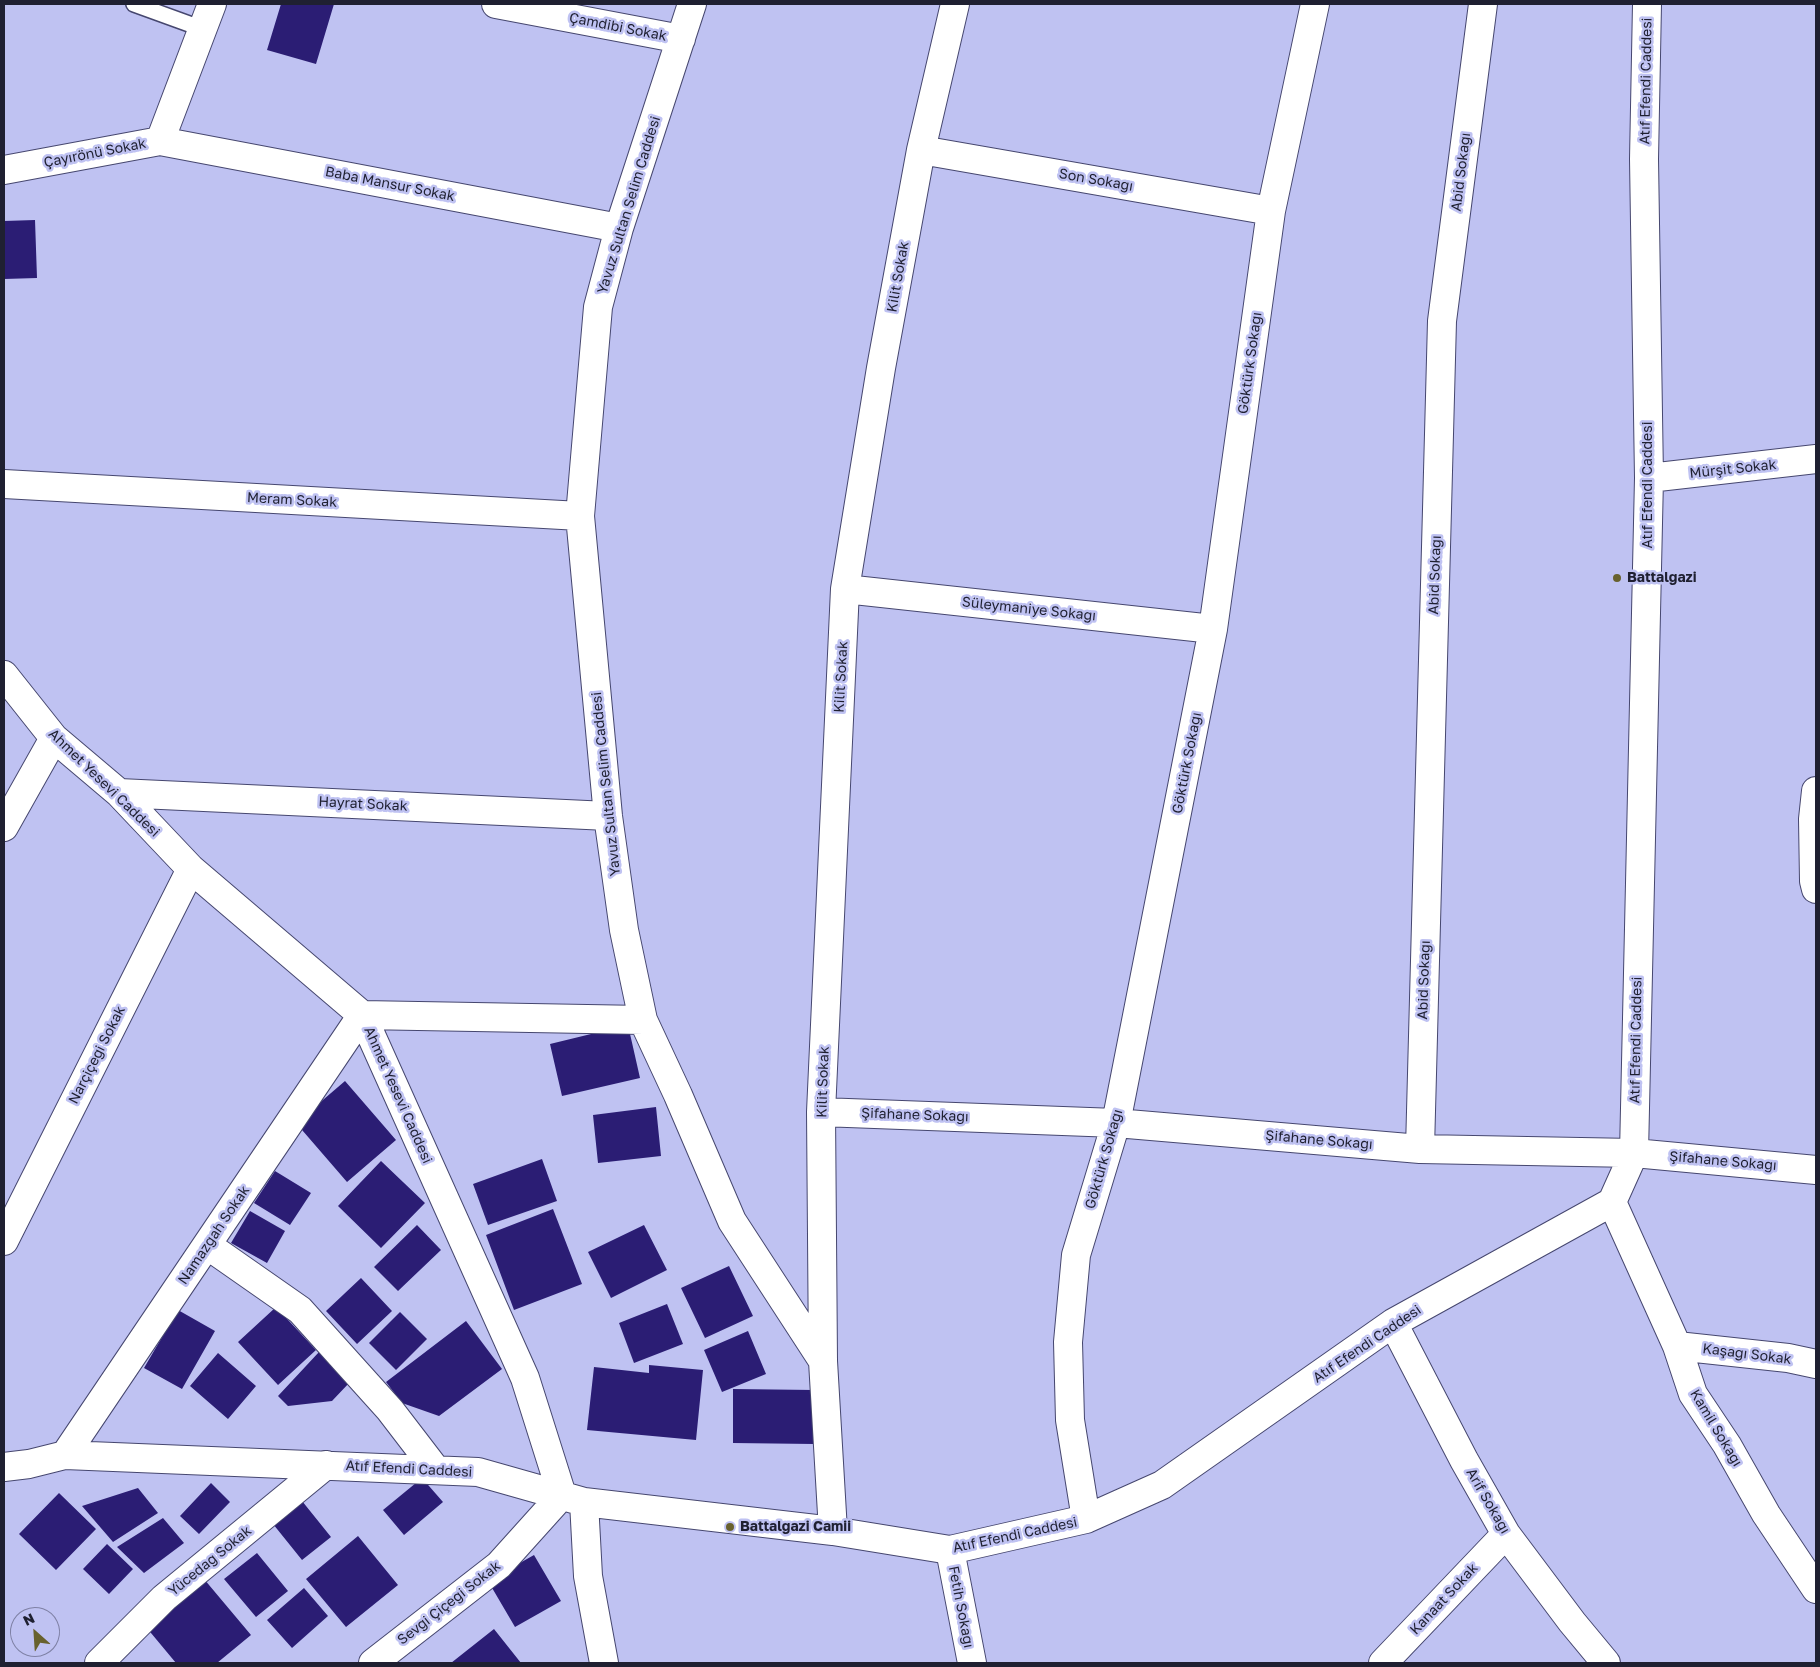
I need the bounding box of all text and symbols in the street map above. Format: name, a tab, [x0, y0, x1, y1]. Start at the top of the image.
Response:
street label: Çamdibi Sokak	[568, 9, 668, 45]
street label: Atıf Efendi Caddesi	[1636, 17, 1656, 145]
street label: Yavuz Sultan Selim Caddesi	[594, 114, 664, 296]
street label: Abid Sokağı	[1448, 132, 1474, 212]
street label: Çayırönü Sokak	[42, 135, 148, 171]
street label: Baba Mansur Sokak	[324, 163, 456, 205]
street label: Son Sokağı	[1058, 165, 1134, 195]
street label: Kilit Sokak	[884, 240, 912, 314]
street label: Göktürk Sokağı	[1235, 311, 1265, 415]
street label: Atıf Efendi Caddesi	[1640, 422, 1656, 548]
street label: Mürşit Sokak	[1689, 456, 1777, 482]
street label: Meram Sokak	[247, 489, 337, 511]
street label: Abid Sokağı	[1425, 535, 1445, 615]
place label: Battalgazi	[1627, 570, 1697, 586]
marker: Battalgazi	[1611, 572, 1623, 584]
street label: Süleymaniye Sokağı	[961, 594, 1097, 624]
street label: Kilit Sokak	[831, 641, 851, 713]
street label: Yavuz Sultan Selim Caddesi	[588, 691, 624, 877]
street label: Göktürk Sokağı	[1169, 711, 1205, 815]
street label: Ahmet Yesevi Caddesi	[45, 726, 163, 840]
street label: Hayrat Sokak	[318, 793, 408, 815]
street label: Abid Sokağı	[1414, 940, 1434, 1020]
street label: Atıf Efendi Caddesi	[1626, 976, 1646, 1104]
street label: Narçiçeği Sokak	[65, 1003, 129, 1107]
street label: Ahmet Yesevi Caddesi	[360, 1024, 436, 1166]
street label: Kilit Sokak	[813, 1046, 833, 1118]
street label: Şifahane Sokağı	[861, 1105, 969, 1125]
street label: Göktürk Sokağı	[1082, 1107, 1126, 1211]
street label: Şifahane Sokağı	[1265, 1127, 1373, 1153]
street label: Şifahane Sokağı	[1669, 1148, 1777, 1174]
street label: Namazgah Sokak	[175, 1182, 253, 1288]
street label: Atıf Efendi Caddesi	[1310, 1302, 1424, 1386]
street label: Kaşağı Sokak	[1702, 1340, 1792, 1368]
street label: Kamil Sokağı	[1686, 1386, 1746, 1470]
street label: Atıf Efendi Caddesi	[345, 1457, 473, 1481]
street label: Arif Sokağı	[1463, 1465, 1513, 1537]
street label: Atıf Efendi Caddesi	[951, 1514, 1079, 1556]
place label: Battalgazi Camii	[740, 1519, 851, 1535]
marker: Battalgazi Camii	[724, 1521, 736, 1533]
street label: Yücedağ Sokak	[165, 1522, 255, 1600]
street label: Sevgi Çiçeği Sokak	[394, 1558, 504, 1648]
street label: Kanaat Sokak	[1407, 1560, 1481, 1638]
street label: Fetih Sokağı	[945, 1565, 977, 1649]
north arrow	[10, 1607, 60, 1657]
text: N	[20, 1609, 37, 1629]

